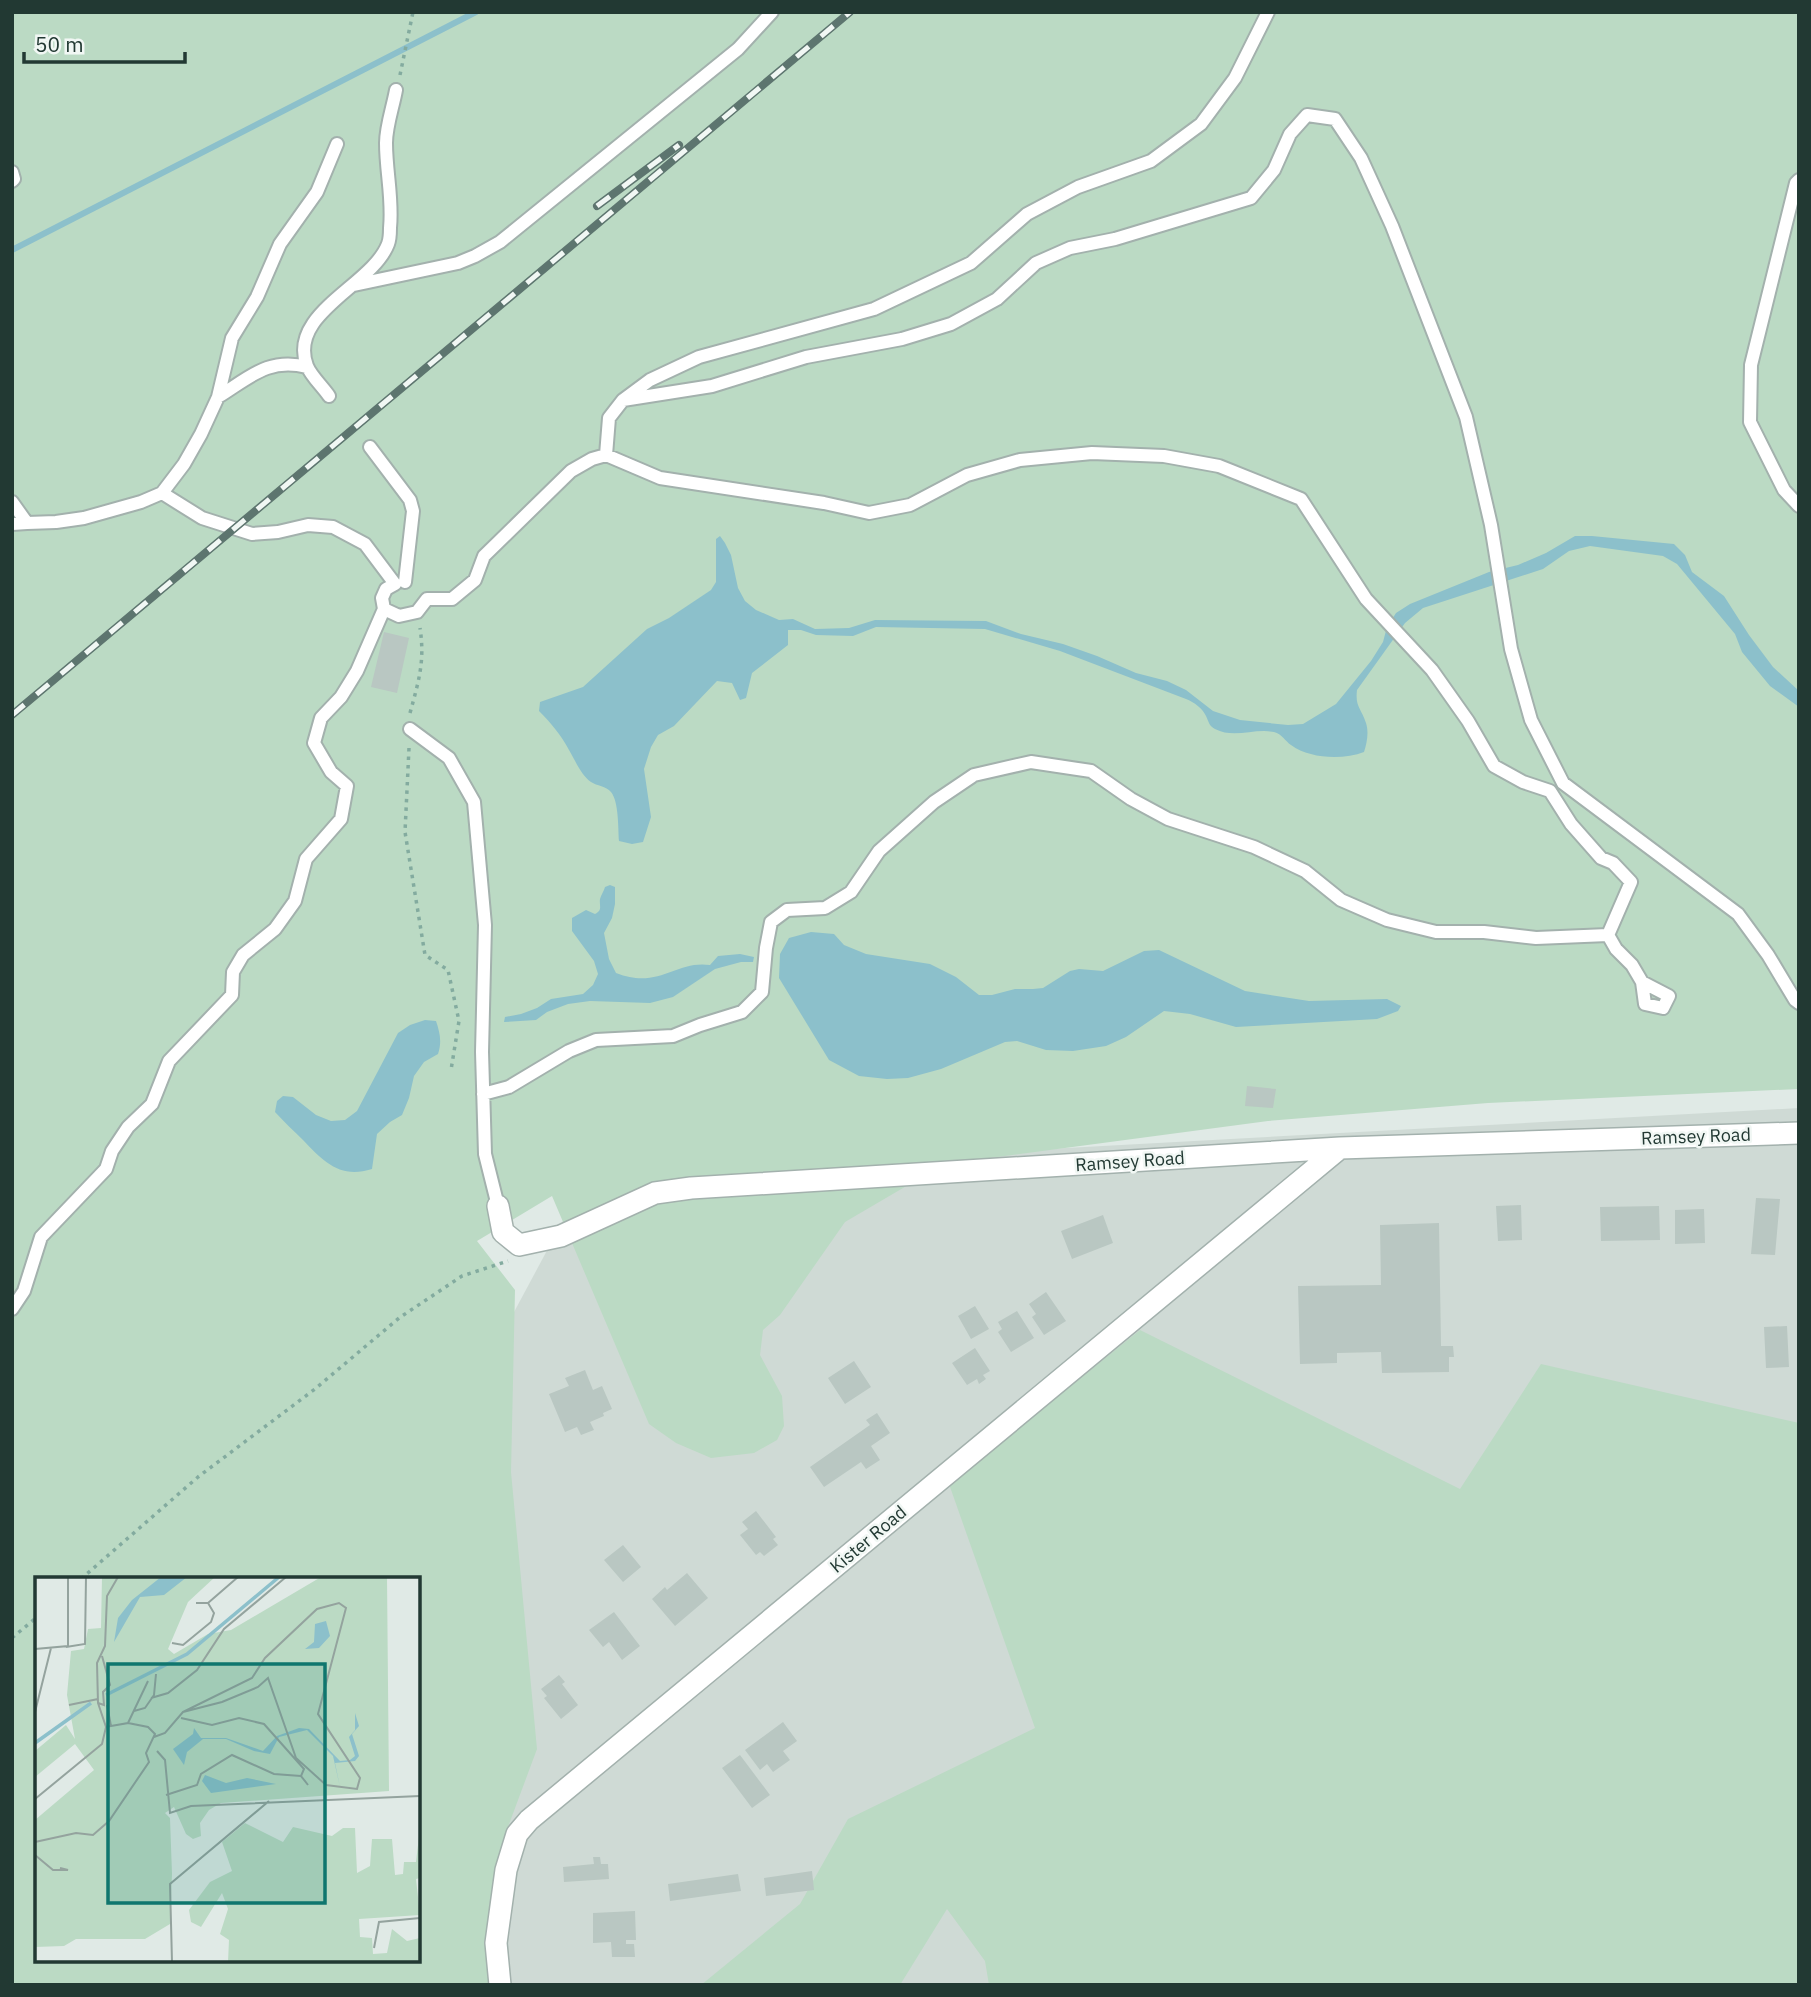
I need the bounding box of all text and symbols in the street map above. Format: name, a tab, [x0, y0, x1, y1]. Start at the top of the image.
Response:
scale bar	[24, 21, 186, 65]
text: 50 m	[35, 30, 84, 58]
street label: Ramsey Road	[1641, 1123, 1751, 1149]
street label: Ramsey Road	[1074, 1146, 1186, 1176]
street label: Kister Road	[825, 1500, 911, 1578]
inset map	[35, 1577, 420, 1962]

